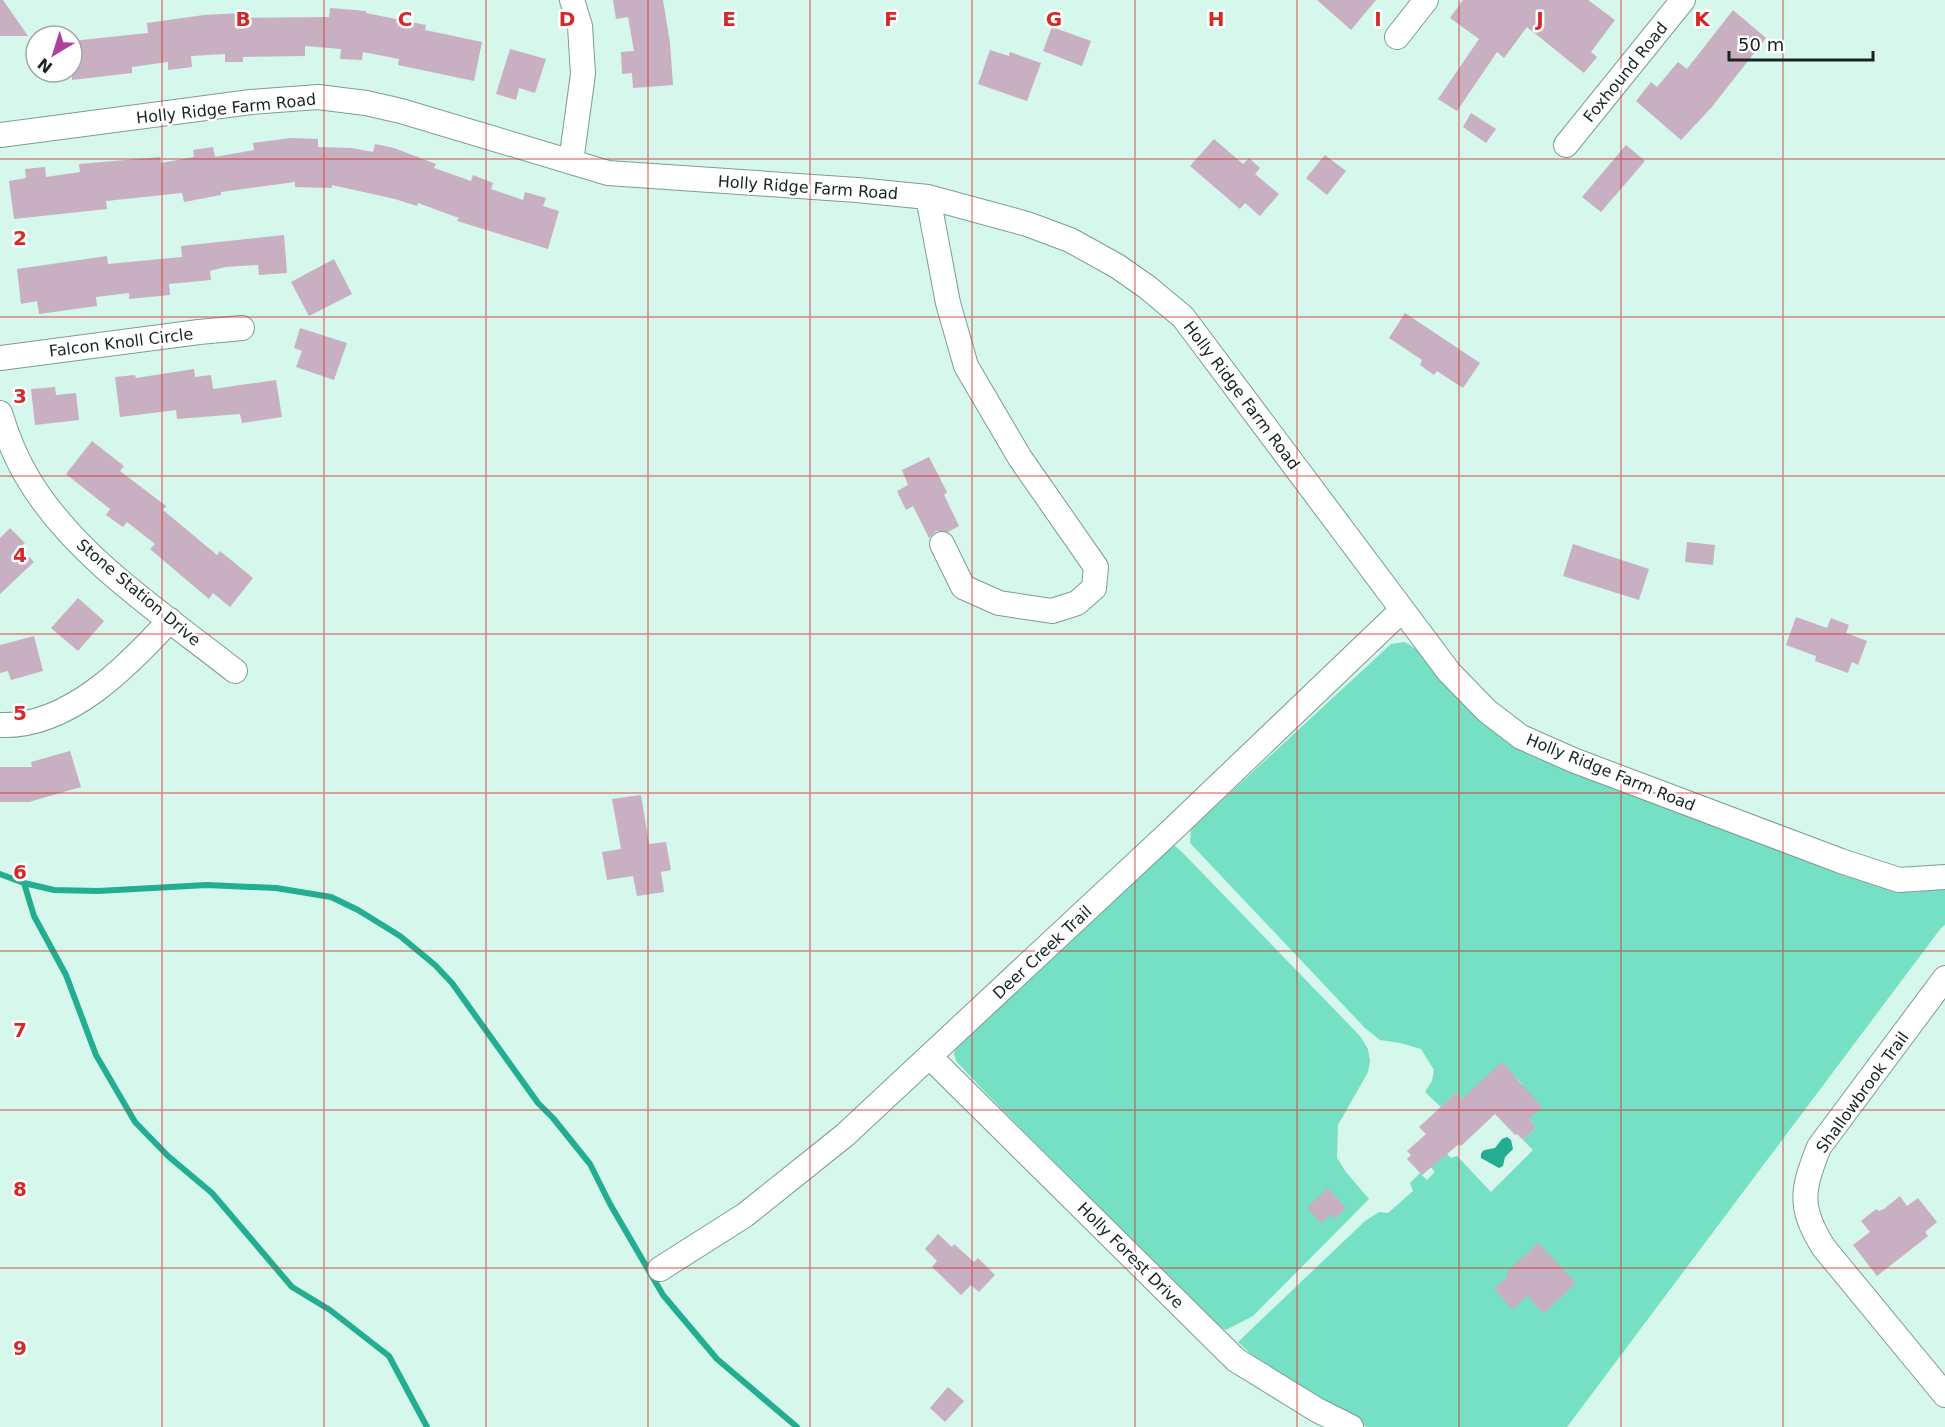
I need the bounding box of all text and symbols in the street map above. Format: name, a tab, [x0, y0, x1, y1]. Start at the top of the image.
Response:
text: B	[235, 7, 251, 31]
text: C	[398, 7, 412, 31]
text: D	[559, 7, 575, 31]
text: E	[722, 7, 736, 31]
text: F	[884, 7, 898, 31]
text: G	[1046, 7, 1062, 31]
text: H	[1208, 7, 1224, 31]
text: I	[1374, 7, 1382, 31]
text: J	[1534, 7, 1544, 31]
text: K	[1694, 7, 1711, 31]
street label: Foxhound Road	[1579, 19, 1671, 126]
north arrow	[24, 24, 84, 84]
scale bar	[1729, 24, 1873, 62]
text: 50 m	[1738, 34, 1784, 55]
text: N	[34, 54, 56, 77]
street label: Holly Ridge Farm Road	[135, 90, 317, 127]
street label: Holly Ridge Farm Road	[717, 172, 899, 203]
text: 2	[13, 226, 27, 250]
street label: Holly Ridge Farm Road	[1180, 317, 1304, 473]
street label: Falcon Knoll Circle	[48, 324, 194, 361]
text: 3	[13, 384, 27, 408]
street label: Stone Station Drive	[73, 535, 205, 650]
text: 4	[13, 543, 27, 567]
text: 5	[13, 701, 27, 725]
street label: Holly Ridge Farm Road	[1523, 730, 1698, 815]
text: 6	[13, 860, 27, 884]
street label: Deer Creek Trail	[989, 902, 1096, 1003]
text: 7	[13, 1018, 27, 1042]
street label: Shallowbrook Trail	[1812, 1028, 1913, 1156]
text: 8	[13, 1177, 27, 1201]
street label: Holly Forest Drive	[1074, 1198, 1188, 1312]
text: 9	[13, 1336, 27, 1360]

